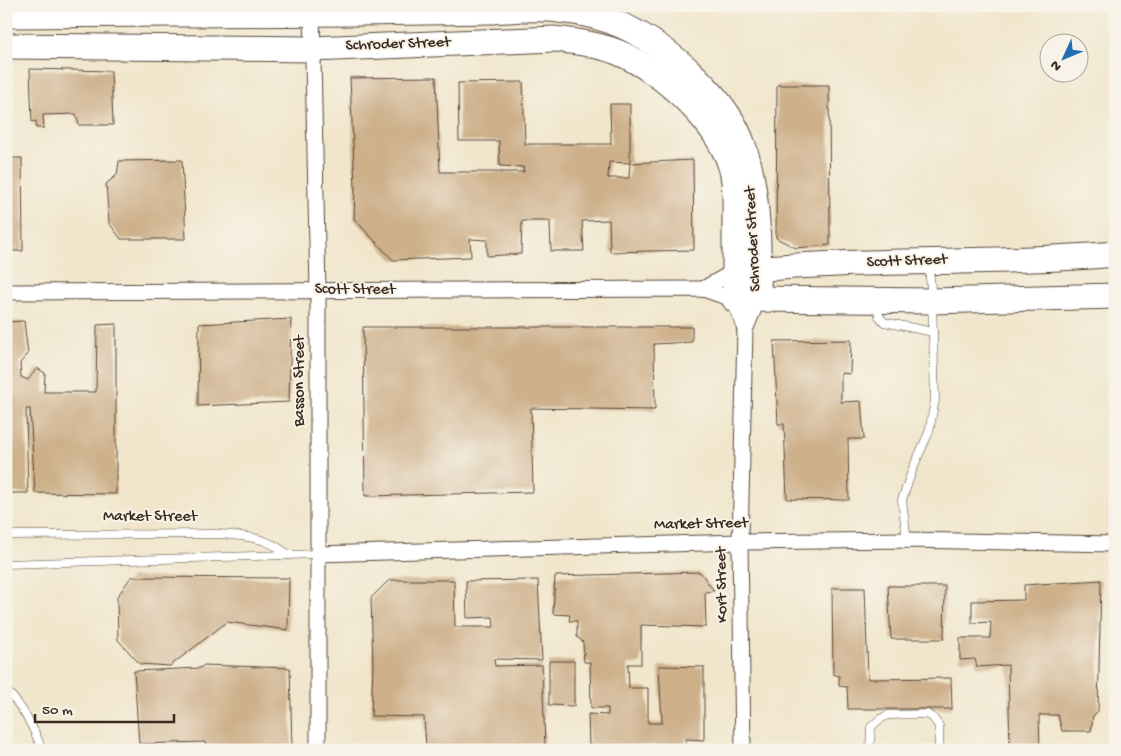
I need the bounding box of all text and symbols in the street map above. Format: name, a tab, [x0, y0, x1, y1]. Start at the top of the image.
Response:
north arrow	[1038, 32, 1088, 82]
street label: Schroder Street	[345, 34, 452, 56]
text: N	[1047, 56, 1066, 74]
street label: Schroder Street	[742, 185, 766, 292]
street label: Scott Street	[866, 251, 949, 273]
street label: Scott Street	[315, 281, 397, 300]
street label: Basson Street	[291, 334, 310, 428]
street label: Market Street	[103, 508, 198, 527]
street label: Market Street	[654, 515, 750, 535]
street label: Kort Street	[713, 545, 733, 623]
scale bar	[35, 691, 174, 723]
text: 50 m	[42, 702, 73, 720]

